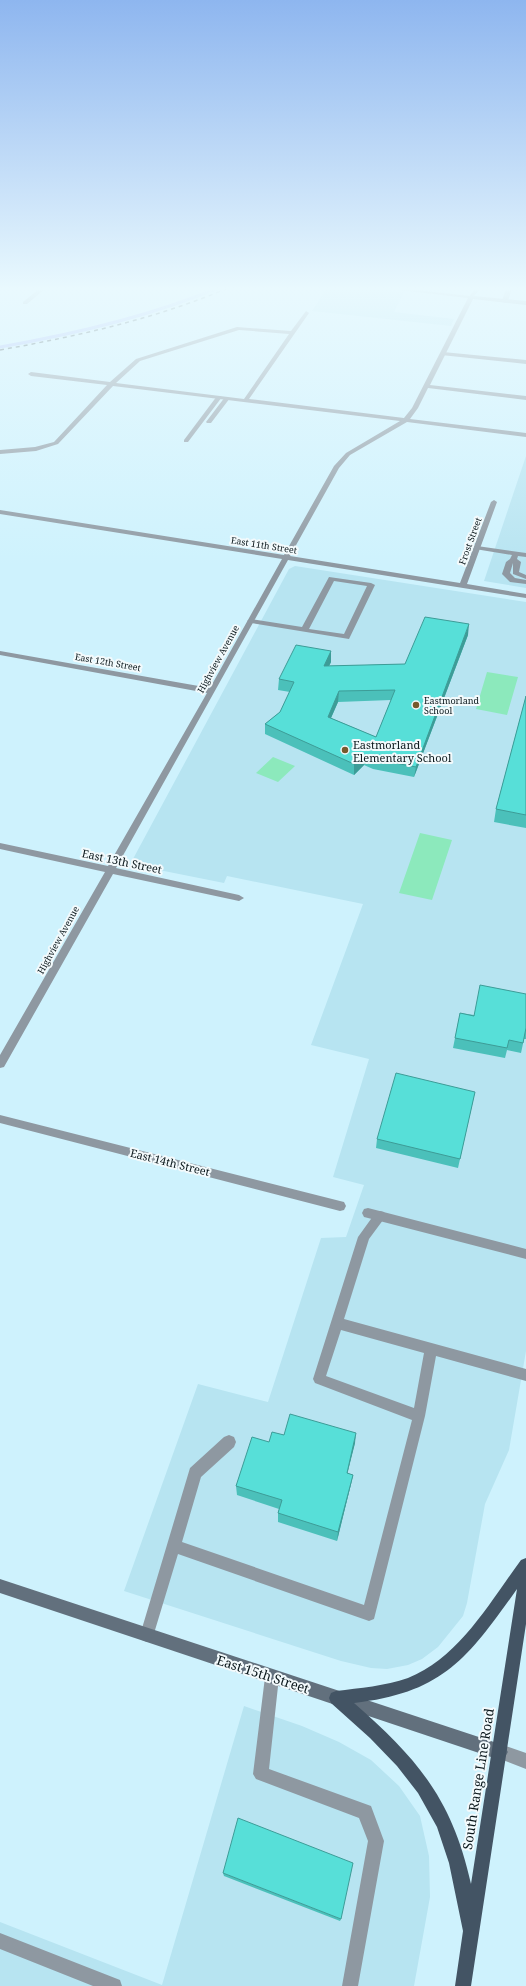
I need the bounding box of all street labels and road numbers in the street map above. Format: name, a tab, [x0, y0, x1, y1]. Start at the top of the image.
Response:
street label: Frost Street	[455, 516, 485, 566]
street label: East 11th Street	[230, 533, 298, 557]
street label: Highview Avenue	[194, 623, 242, 695]
street label: East 12th Street	[74, 650, 142, 674]
street label: East 13th Street	[81, 845, 164, 877]
street label: Highview Avenue	[34, 904, 82, 976]
street label: East 14th Street	[129, 1145, 211, 1179]
street label: East 15th Street	[214, 1651, 312, 1698]
street label: South Range Line Road	[458, 1707, 498, 1851]

